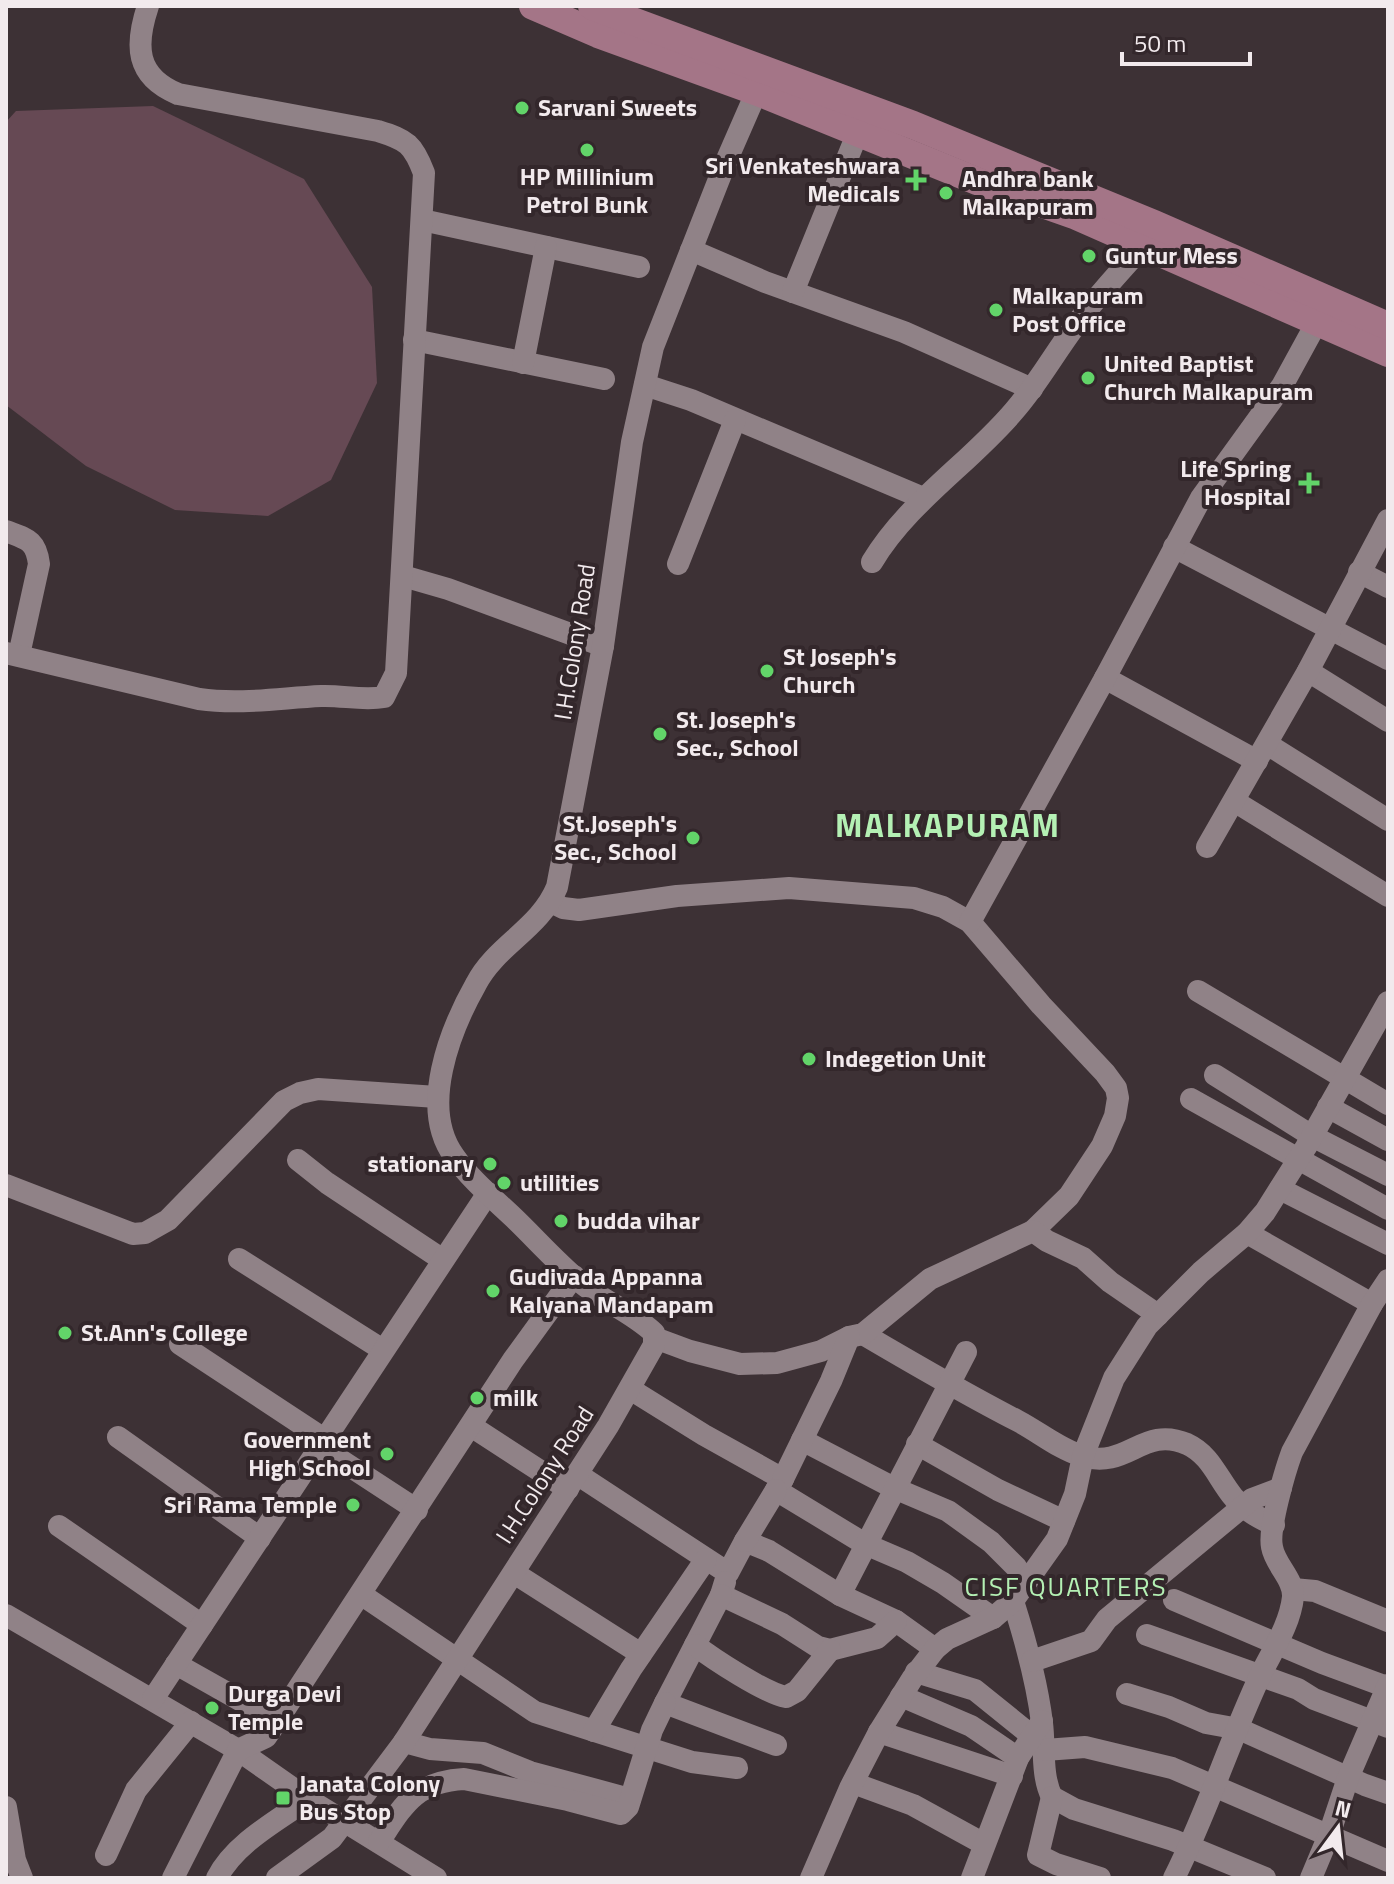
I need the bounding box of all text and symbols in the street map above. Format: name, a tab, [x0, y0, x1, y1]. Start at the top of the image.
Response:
scale bar	[1122, 16, 1250, 66]
text: 50 m	[1134, 25, 1186, 61]
place label: Sarvani Sweets	[538, 89, 697, 125]
marker: Sarvani Sweets	[513, 99, 531, 117]
marker: HP Millinium Petrol Bunk	[578, 141, 596, 159]
place label: Sri Venkateshwara Medicals	[705, 147, 900, 211]
place label: HP Millinium Petrol Bunk	[520, 158, 654, 222]
place label: Andhra bank Malkapuram	[962, 160, 1094, 224]
marker: Sri Venkateshwara Medicals	[907, 171, 925, 189]
marker: Andhra bank Malkapuram	[937, 184, 955, 202]
place label: Guntur Mess	[1105, 237, 1238, 273]
marker: Guntur Mess	[1080, 247, 1098, 265]
place label: Malkapuram Post Office	[1012, 277, 1144, 341]
marker: Malkapuram Post Office	[987, 301, 1005, 319]
place label: United Baptist Church Malkapuram	[1104, 345, 1313, 409]
marker: United Baptist Church Malkapuram	[1079, 369, 1097, 387]
place label: Life Spring Hospital	[1180, 450, 1291, 514]
marker: Life Spring Hospital	[1298, 472, 1320, 494]
street label: I.H.Colony Road	[544, 561, 604, 722]
place label: St Joseph's Church	[783, 638, 897, 702]
marker: St Joseph's Church	[758, 662, 776, 680]
place label: St. Joseph's Sec., School	[676, 701, 799, 765]
marker: St. Joseph's Sec., School	[651, 725, 669, 743]
district label: MALKAPURAM	[835, 801, 1061, 849]
place label: St.Joseph's Sec., School	[554, 805, 677, 869]
marker: St.Joseph's Sec., School	[684, 829, 702, 847]
place label: Indegetion Unit	[825, 1040, 986, 1076]
marker: Indegetion Unit	[800, 1050, 818, 1068]
place label: stationary	[368, 1145, 474, 1181]
marker: stationary	[481, 1155, 499, 1173]
place label: utilities	[520, 1164, 599, 1200]
marker: utilities	[495, 1174, 513, 1192]
place label: budda vihar	[577, 1202, 700, 1238]
marker: budda vihar	[552, 1212, 570, 1230]
place label: Gudivada Appanna Kalyana Mandapam	[509, 1258, 714, 1322]
marker: Gudivada Appanna Kalyana Mandapam	[484, 1282, 502, 1300]
place label: St.Ann's College	[81, 1314, 248, 1350]
marker: St.Ann's College	[56, 1324, 74, 1342]
place label: milk	[493, 1379, 539, 1415]
marker: milk	[468, 1389, 486, 1407]
street label: I.H.Colony Road	[486, 1399, 602, 1550]
place label: Government High School	[243, 1421, 371, 1485]
marker: Government High School	[378, 1445, 396, 1463]
place label: Sri Rama Temple	[164, 1486, 337, 1522]
marker: Sri Rama Temple	[344, 1496, 362, 1514]
district label: CISF QUARTERS	[964, 1567, 1168, 1606]
place label: Durga Devi Temple	[228, 1675, 341, 1739]
marker: Durga Devi Temple	[203, 1699, 221, 1717]
place label: Janata Colony Bus Stop	[299, 1765, 440, 1829]
north arrow	[1298, 1788, 1378, 1868]
marker: Janata Colony Bus Stop	[274, 1789, 292, 1807]
text: N	[1331, 1790, 1355, 1827]

